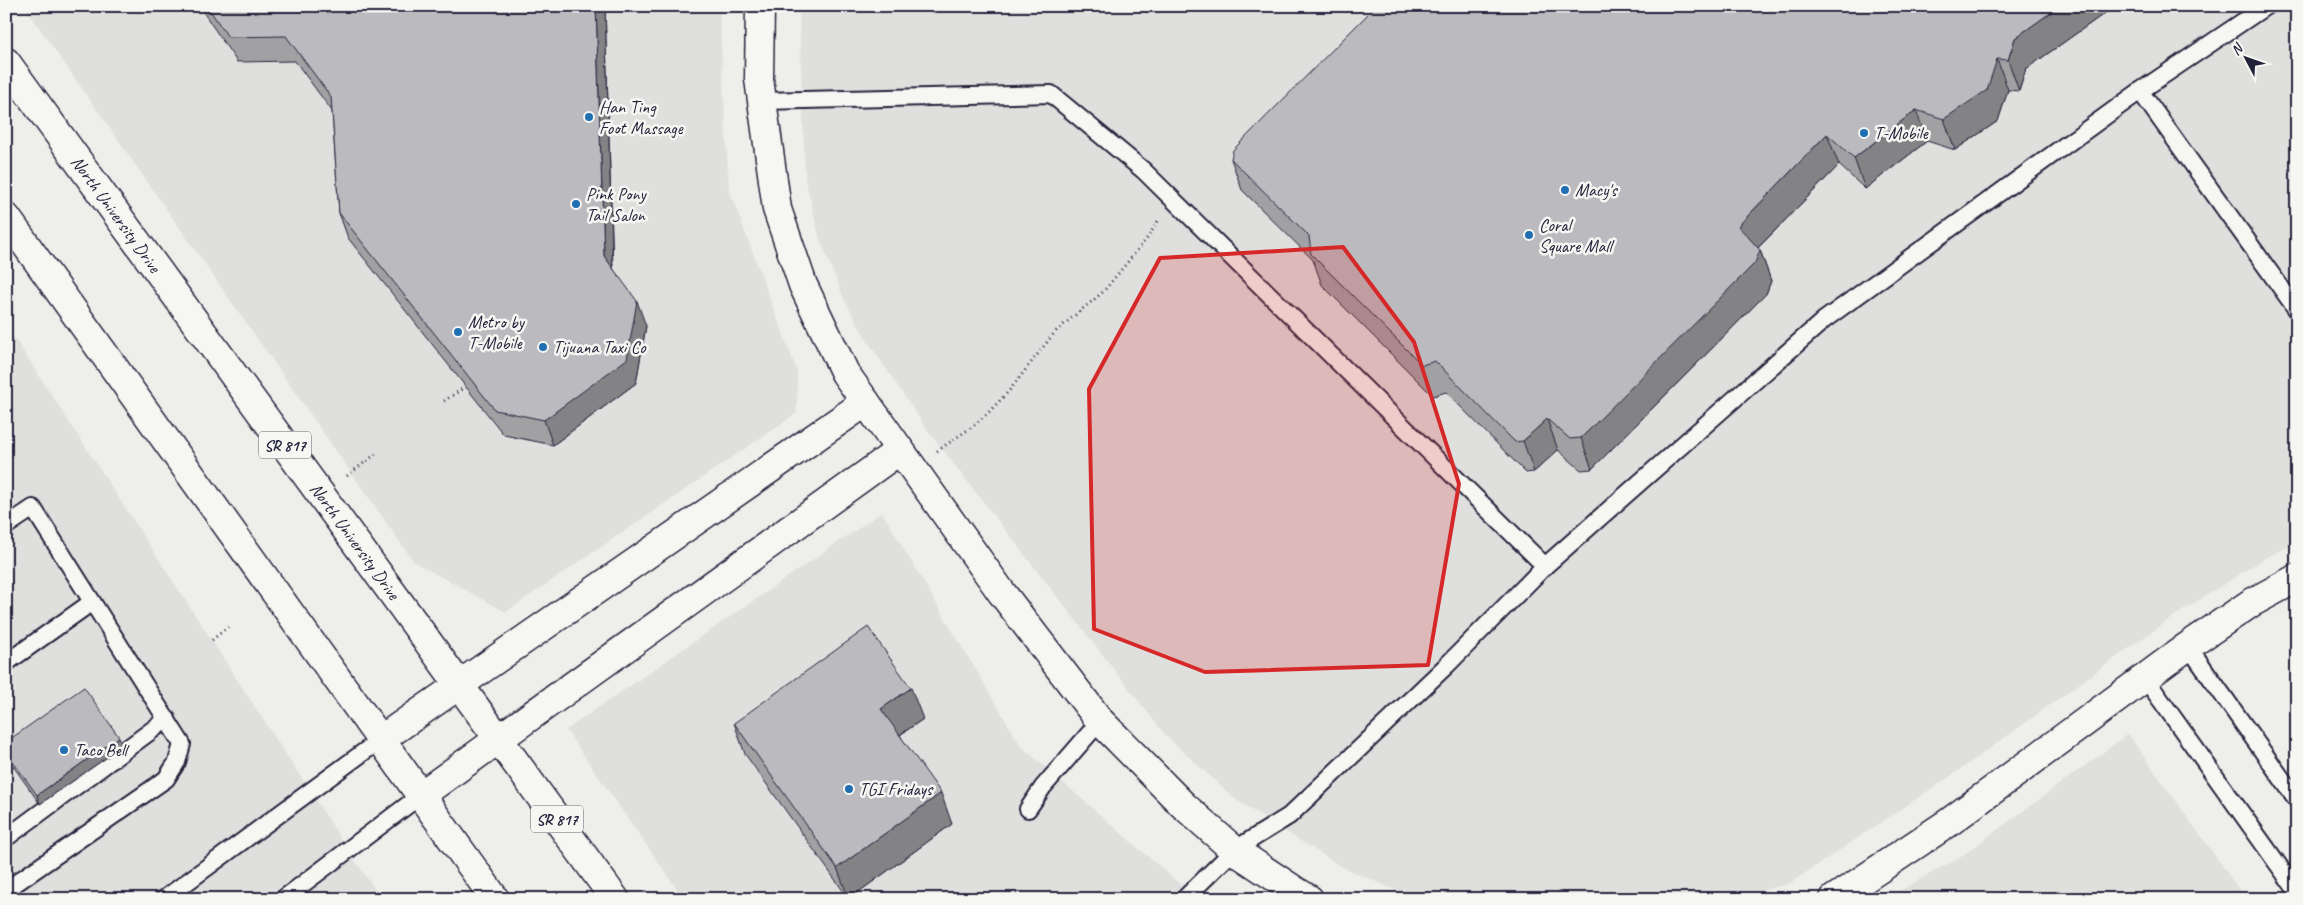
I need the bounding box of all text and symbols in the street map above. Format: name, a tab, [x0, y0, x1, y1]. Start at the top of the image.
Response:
north arrow	[2220, 32, 2270, 82]
text: N	[2227, 39, 2247, 59]
place label: Han Ting Foot Massage	[599, 96, 684, 139]
marker: Han Ting Foot Massage	[583, 111, 595, 123]
place label: T-Mobile	[1874, 122, 1929, 144]
marker: T-Mobile	[1858, 127, 1870, 139]
street label: North University Drive	[66, 151, 166, 278]
place label: Macy's	[1575, 179, 1618, 201]
place label: Pink Pony Tail Salon	[586, 183, 648, 226]
marker: Macy's	[1559, 184, 1571, 196]
marker: Pink Pony Tail Salon	[570, 198, 582, 210]
place label: Coral Square Mall	[1539, 214, 1614, 257]
marker: Coral Square Mall	[1523, 229, 1535, 241]
place label: Metro by T-Mobile	[468, 311, 526, 354]
marker: Metro by T-Mobile	[452, 326, 464, 338]
place label: Tijuana Taxi Co	[553, 336, 647, 358]
marker: Tijuana Taxi Co	[537, 341, 549, 353]
road number: SR 817	[259, 432, 311, 458]
street label: North University Drive	[305, 478, 405, 605]
place label: Taco Bell	[74, 739, 130, 761]
marker: Taco Bell	[58, 744, 70, 756]
place label: TGI Fridays	[859, 778, 934, 800]
marker: TGI Fridays	[843, 783, 855, 795]
road number: SR 817	[531, 806, 583, 832]

